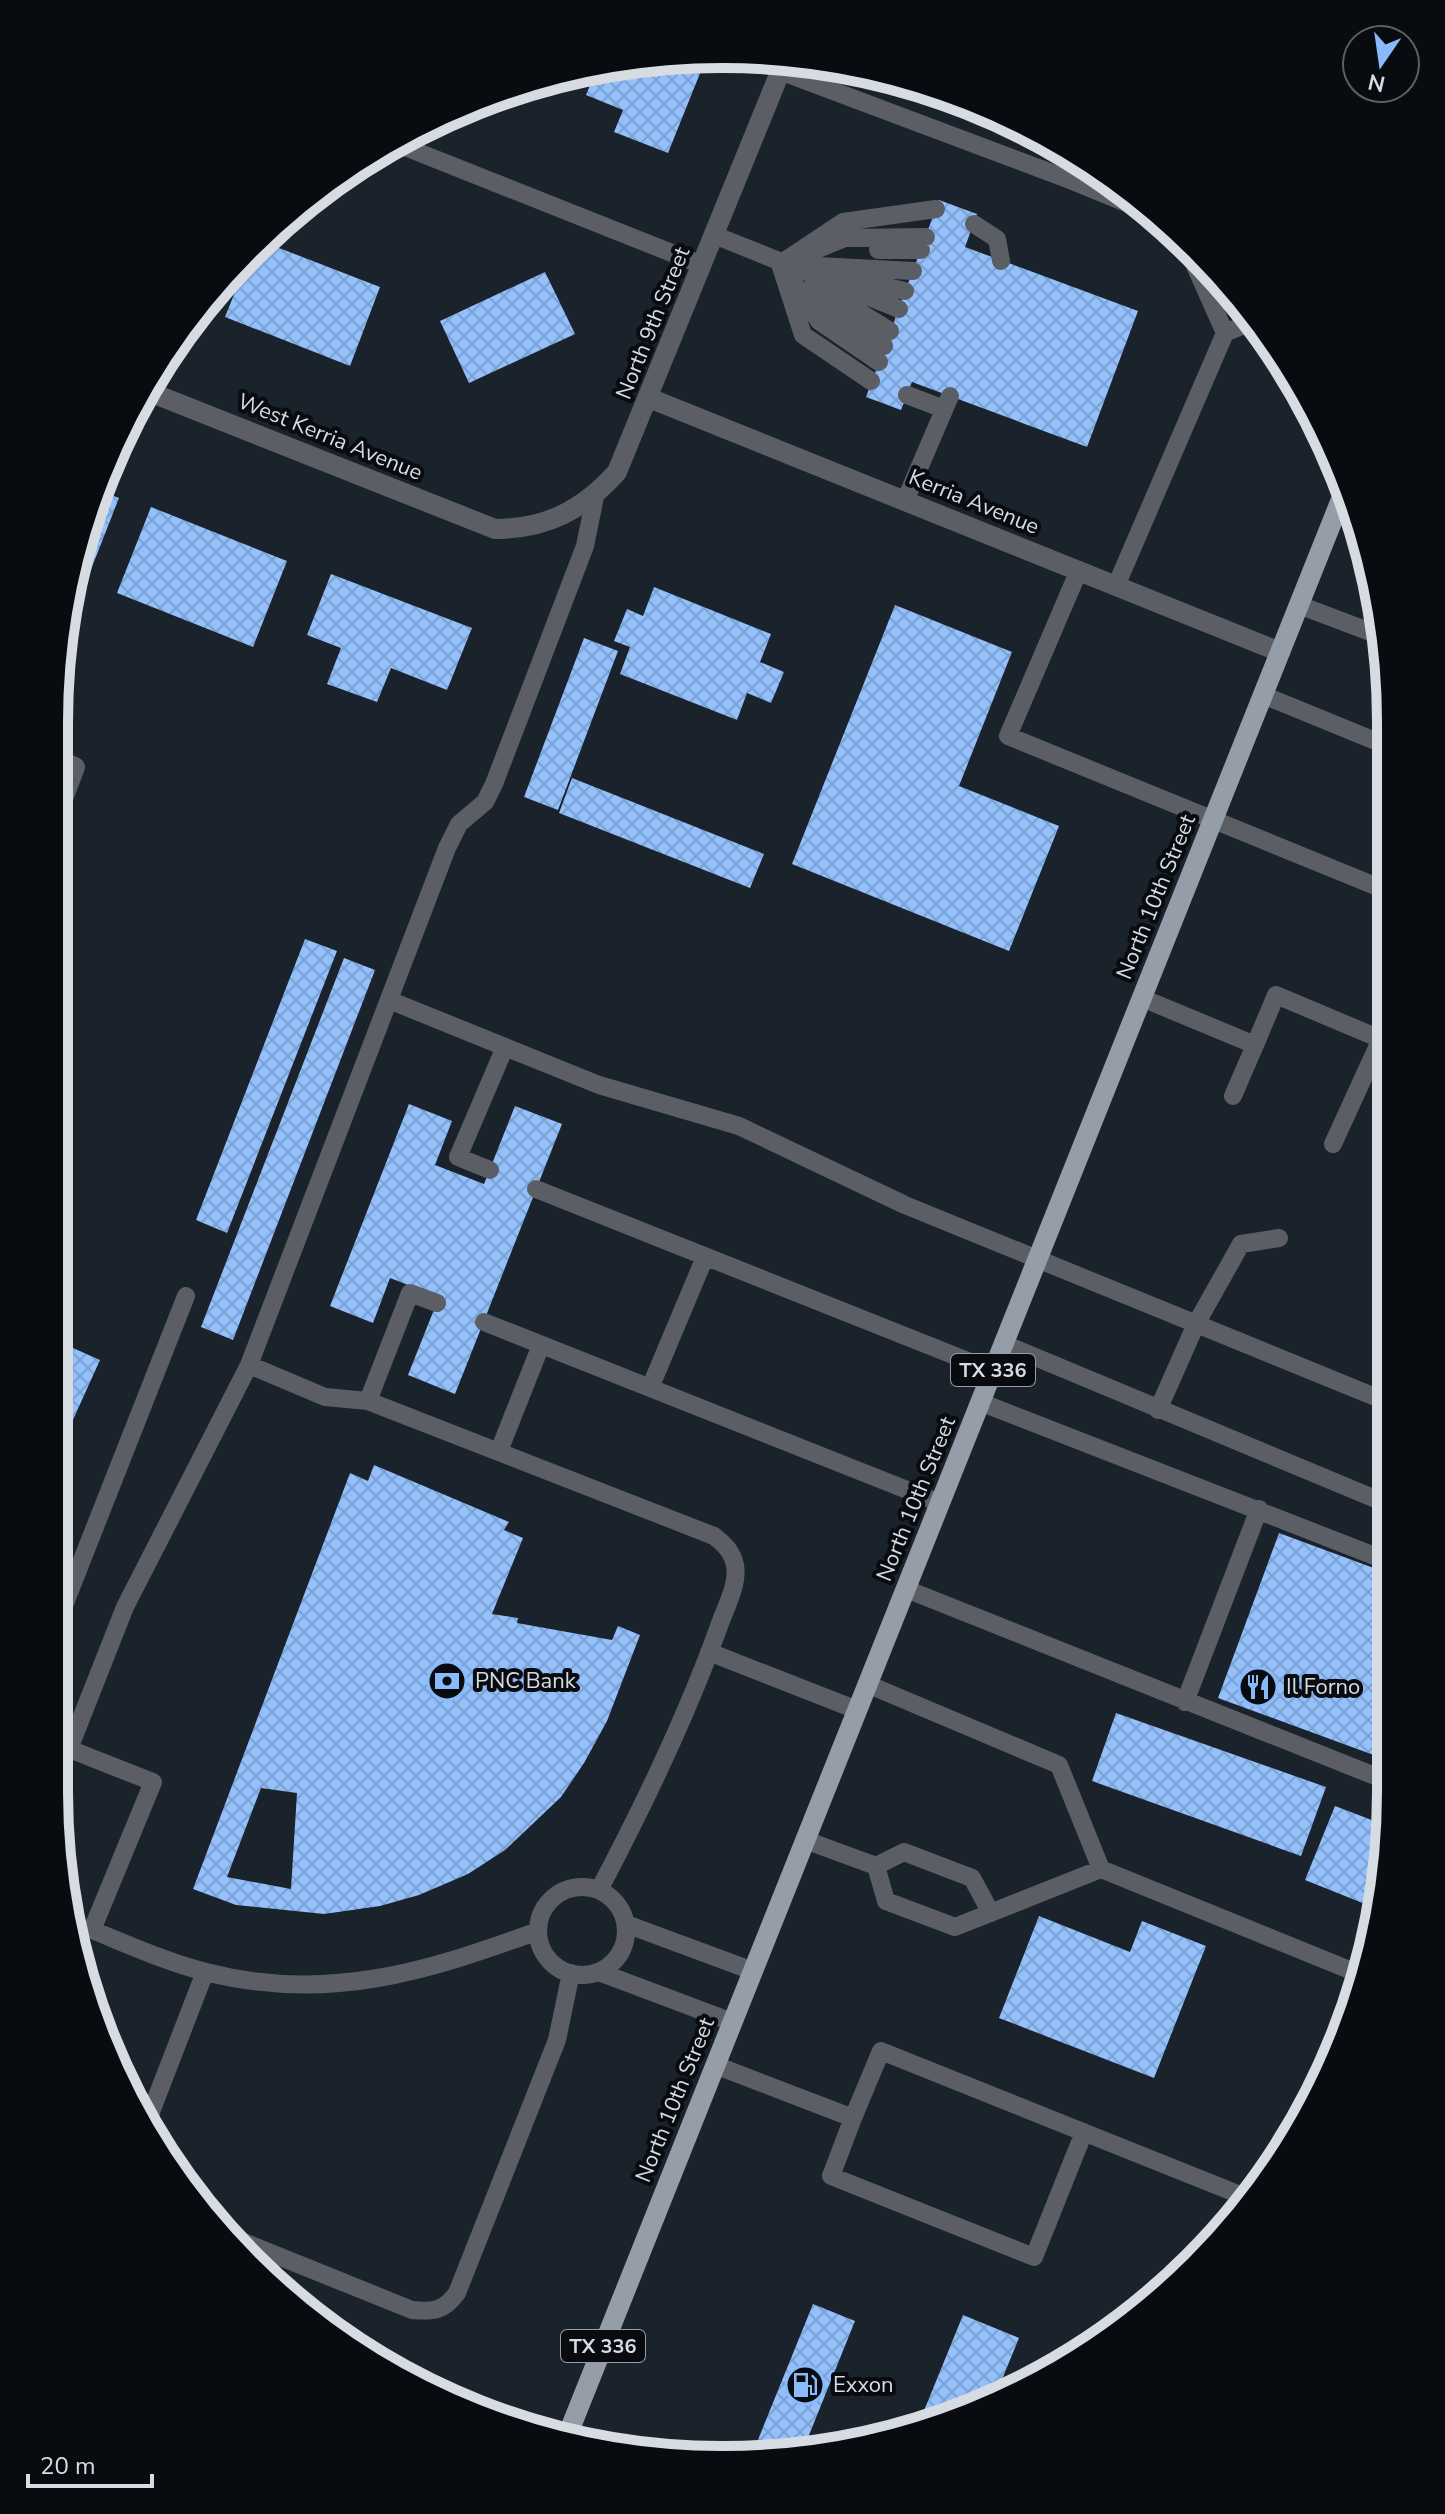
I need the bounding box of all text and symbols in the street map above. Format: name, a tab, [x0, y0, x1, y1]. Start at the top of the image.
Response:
north arrow	[1341, 24, 1421, 104]
text: N	[1365, 66, 1388, 99]
street label: North 9th Street	[609, 242, 697, 404]
street label: West Kerria Avenue	[233, 386, 427, 488]
street label: Kerria Avenue	[904, 462, 1044, 542]
street label: North 10th Street	[1109, 810, 1203, 984]
road number: TX 336	[951, 1354, 1035, 1386]
street label: North 10th Street	[869, 1412, 963, 1586]
bank icon: PNC Bank	[426, 1660, 468, 1702]
place label: PNC Bank	[475, 1666, 577, 1696]
restaurant icon: Il Forno	[1237, 1666, 1279, 1708]
place label: Il Forno	[1286, 1672, 1360, 1702]
street label: North 10th Street	[628, 2013, 722, 2187]
road number: TX 336	[561, 2330, 645, 2362]
fuel station icon: Exxon	[784, 2364, 826, 2406]
place label: Exxon	[833, 2370, 893, 2400]
scale bar	[28, 2438, 152, 2488]
text: 20 m	[40, 2450, 96, 2482]

